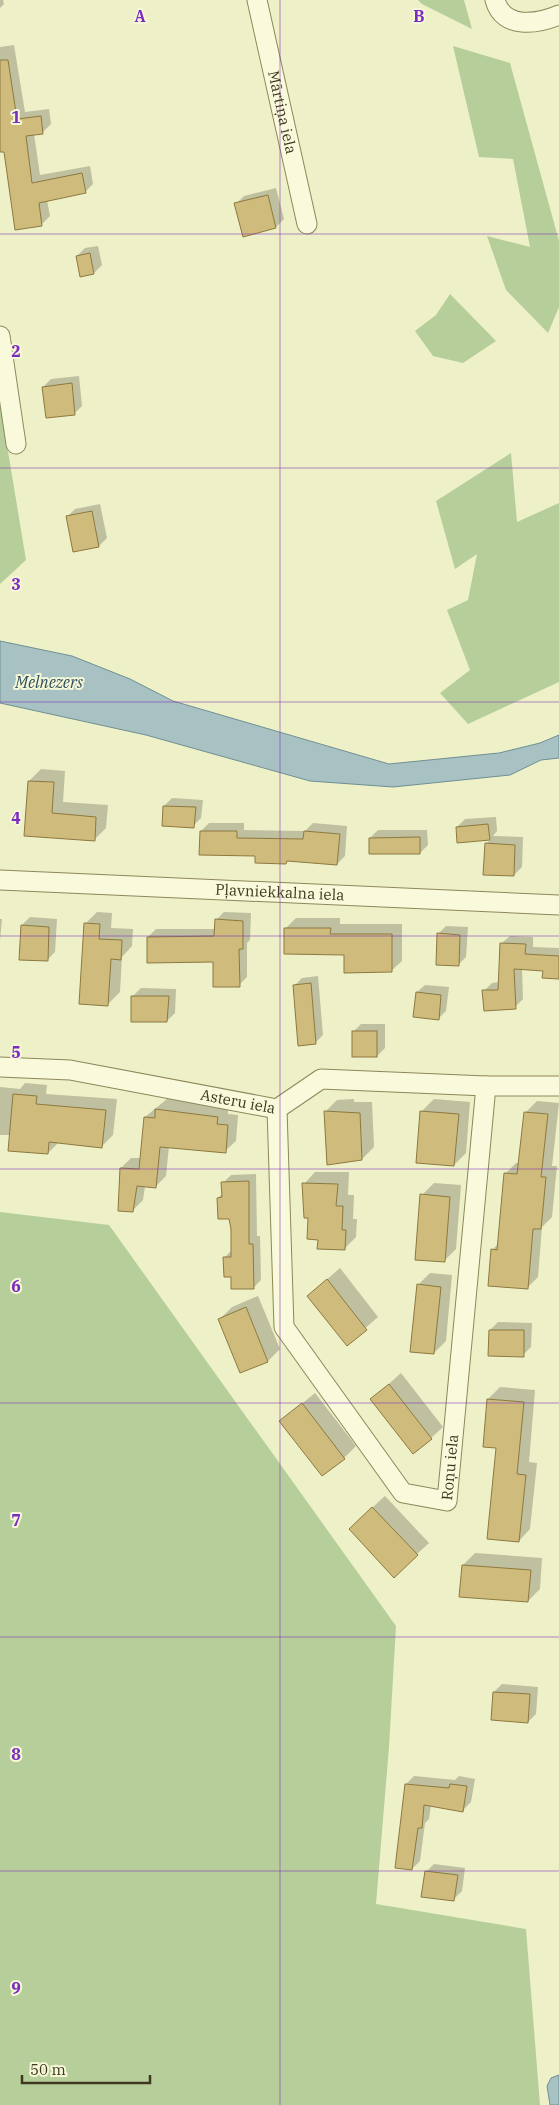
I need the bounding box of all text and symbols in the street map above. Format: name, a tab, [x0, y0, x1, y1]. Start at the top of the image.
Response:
text: A	[134, 6, 146, 26]
text: B	[413, 6, 425, 26]
street label: Mārtiņa iela	[264, 69, 301, 156]
text: 1	[11, 107, 21, 127]
text: 2	[11, 341, 21, 361]
text: 3	[11, 574, 21, 594]
water label: Melnezers	[14, 672, 83, 692]
text: 4	[11, 808, 21, 828]
street label: Pļavniekkalna iela	[215, 880, 345, 904]
text: 5	[11, 1042, 21, 1062]
street label: Asteru iela	[199, 1085, 277, 1118]
text: 6	[11, 1276, 21, 1296]
street label: Roņu iela	[437, 1433, 462, 1501]
text: 7	[11, 1510, 21, 1530]
text: 8	[11, 1744, 21, 1764]
text: 9	[11, 1978, 21, 1998]
scale bar	[22, 2052, 150, 2084]
text: 50 m	[30, 2060, 66, 2079]

